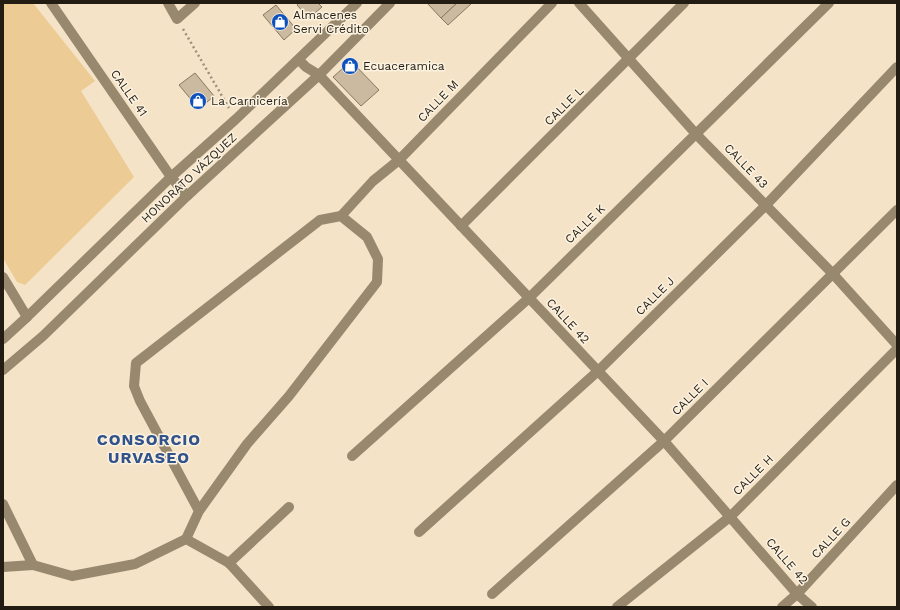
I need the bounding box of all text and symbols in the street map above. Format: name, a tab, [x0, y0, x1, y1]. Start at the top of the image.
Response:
place label: Almacenes Servi Crédito	[293, 8, 369, 36]
shop icon: Almacenes Servi Crédito	[270, 12, 290, 32]
shop icon: Ecuaceramica	[340, 56, 360, 76]
place label: Ecuaceramica	[363, 59, 445, 73]
street label: CALLE 41	[108, 67, 150, 119]
street label: CALLE M	[415, 77, 461, 125]
street label: CALLE L	[542, 84, 586, 128]
shop icon: La Carnicería	[188, 91, 208, 111]
place label: La Carnicería	[211, 94, 288, 108]
street label: HONORATO VÁZQUEZ	[138, 130, 240, 226]
street label: CALLE 43	[721, 141, 771, 191]
street label: CALLE K	[562, 201, 608, 246]
street label: CALLE J	[633, 274, 677, 318]
street label: CALLE 42	[544, 296, 592, 346]
street label: CALLE I	[669, 376, 711, 418]
district label: CONSORCIO URVASEO	[97, 430, 201, 467]
street label: CALLE H	[730, 452, 776, 498]
street label: CALLE G	[809, 515, 853, 561]
street label: CALLE 42	[763, 535, 811, 587]

